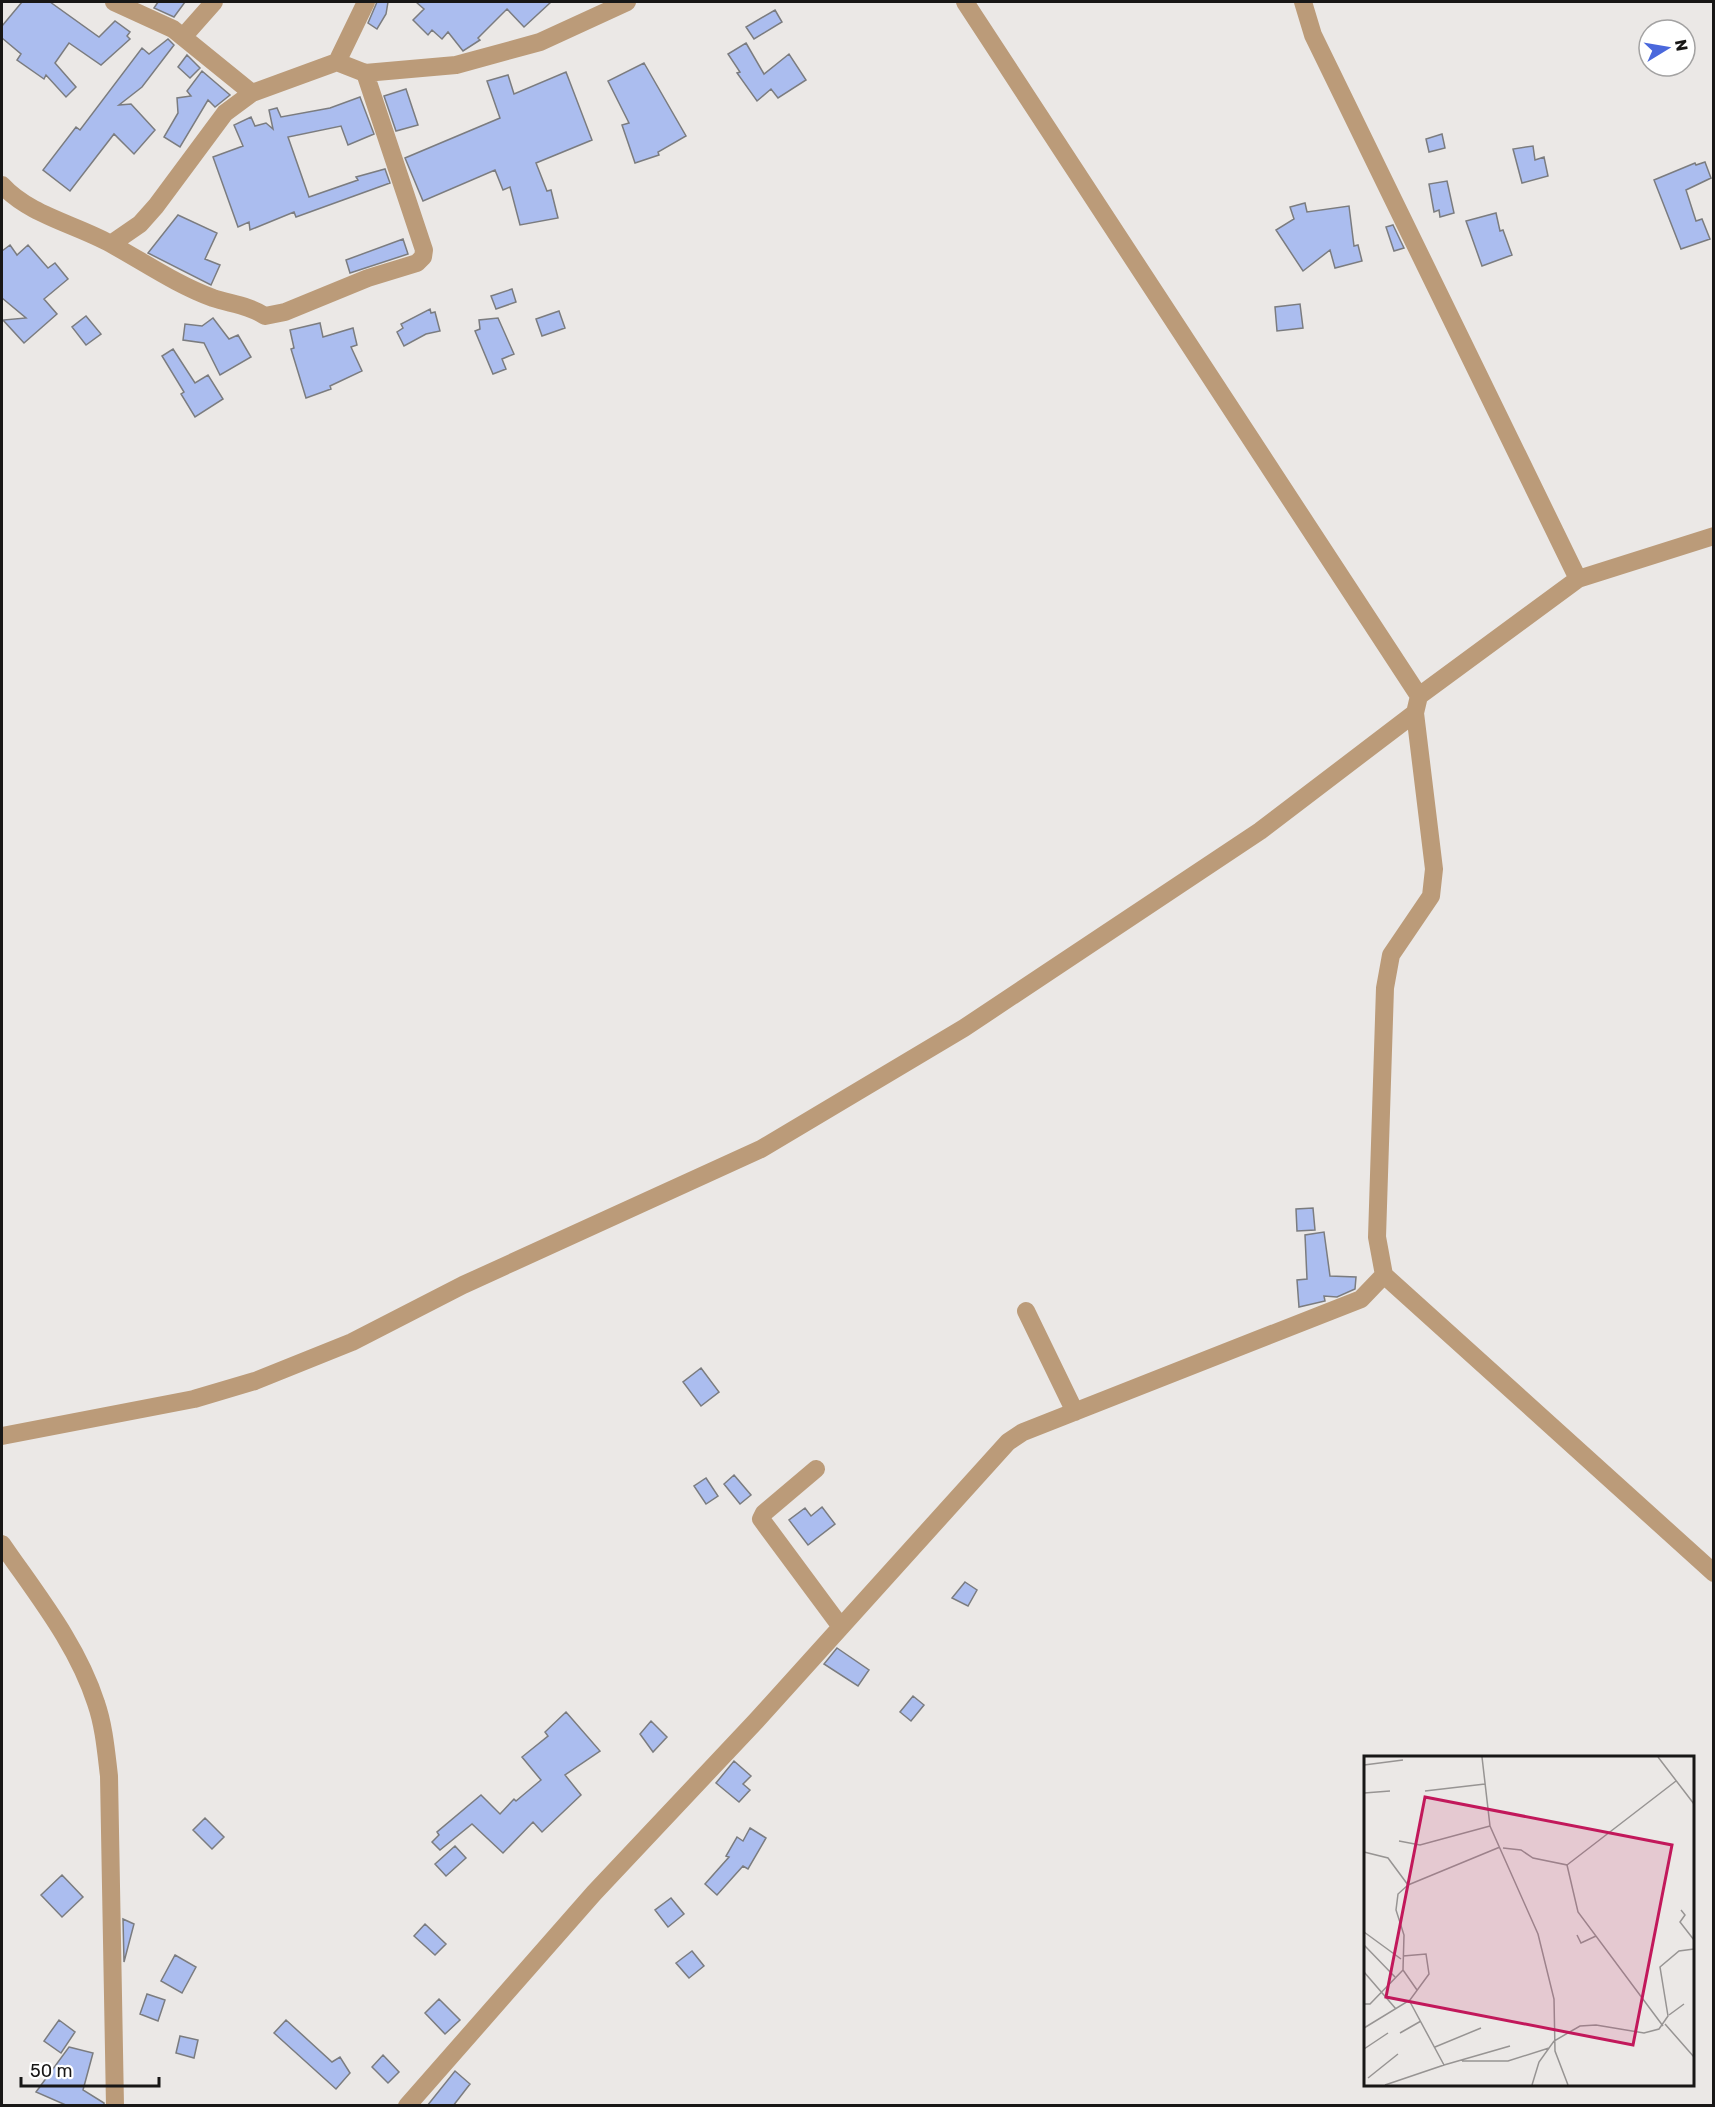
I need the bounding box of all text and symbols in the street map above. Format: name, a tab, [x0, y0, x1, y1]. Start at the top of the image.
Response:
north arrow	[1637, 18, 1697, 78]
text: N	[1671, 38, 1692, 53]
inset map	[1364, 1756, 1694, 2086]
scale bar	[21, 2050, 159, 2088]
text: 50 m	[30, 2060, 73, 2082]

